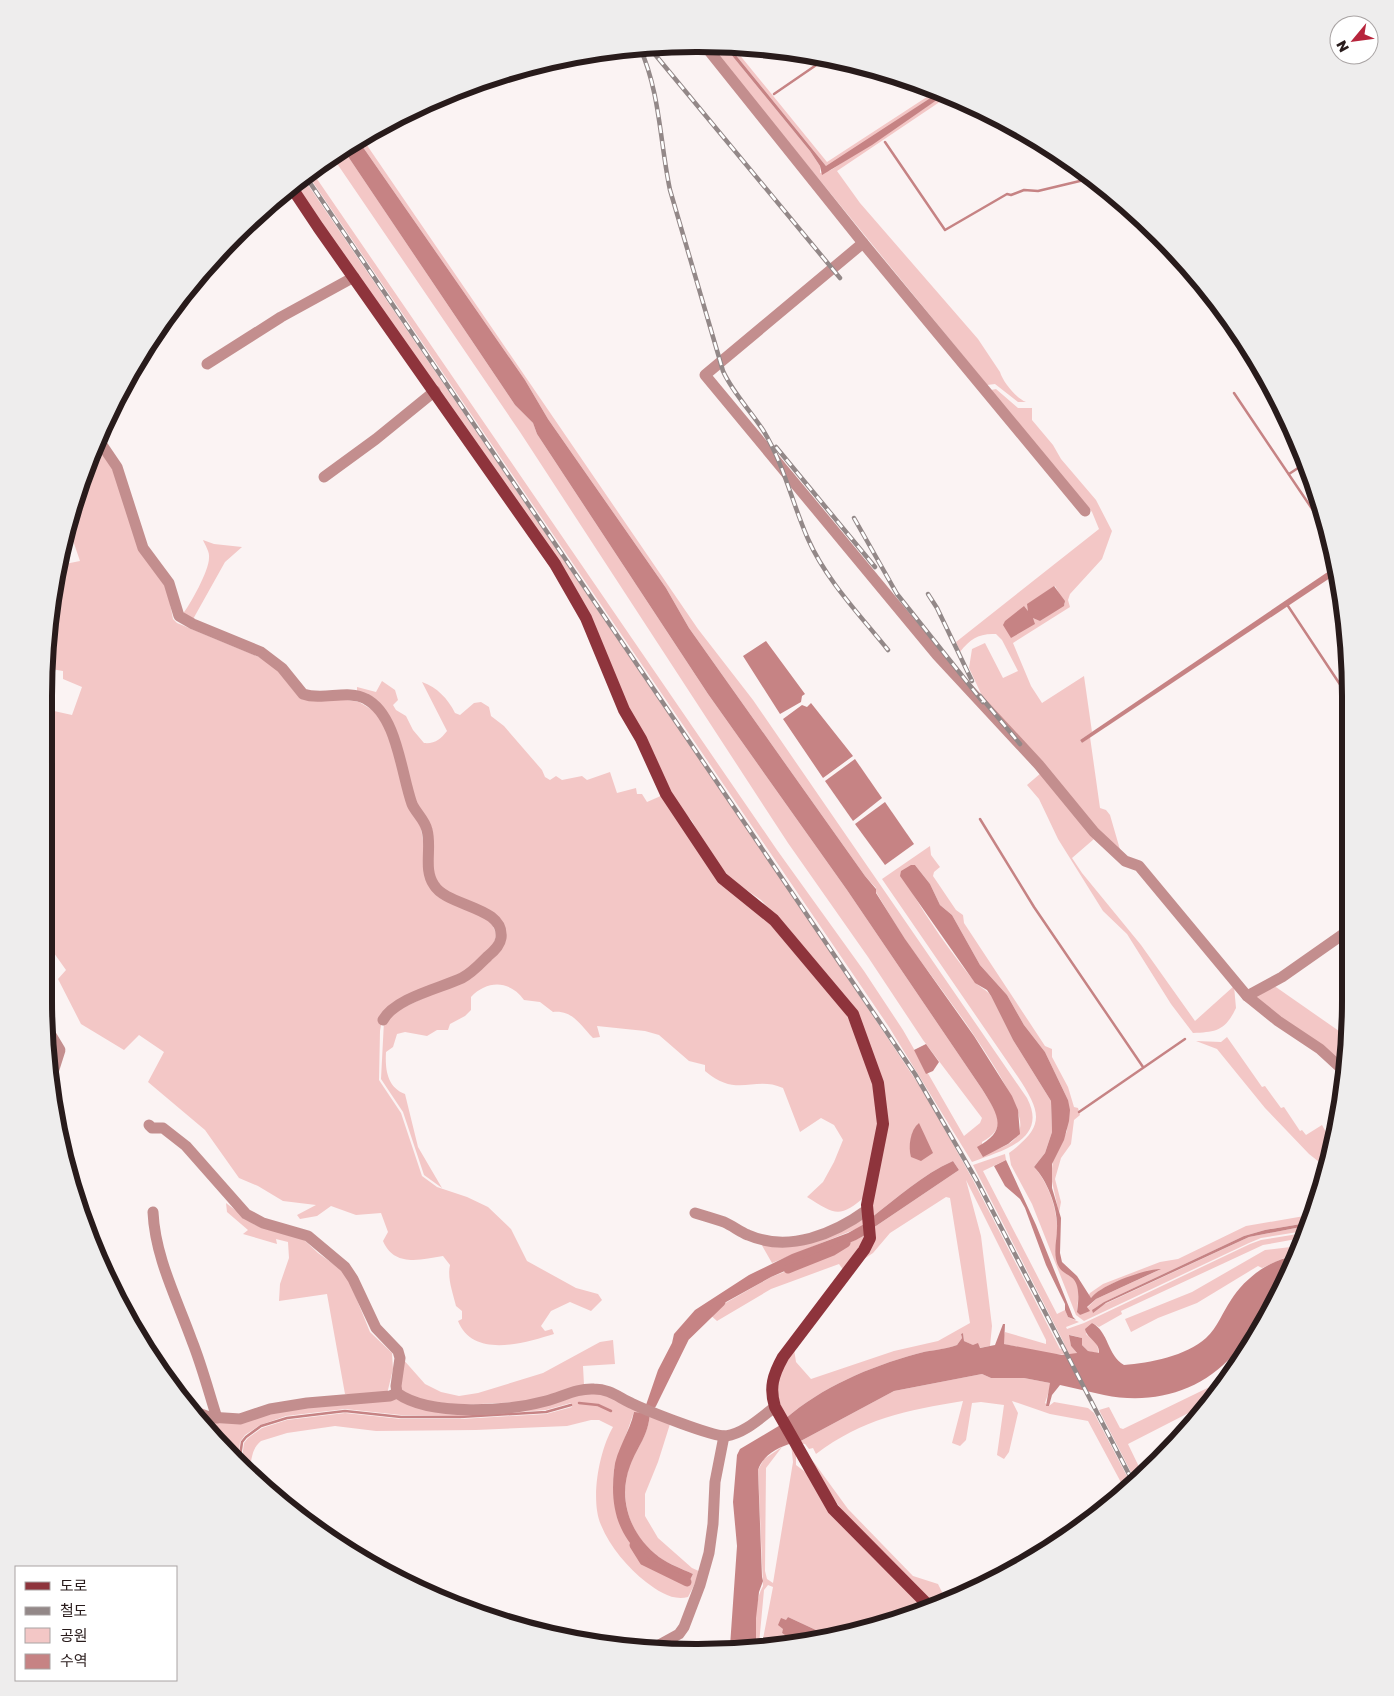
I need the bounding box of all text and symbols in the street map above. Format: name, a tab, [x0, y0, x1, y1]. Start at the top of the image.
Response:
north arrow	[1329, 15, 1379, 65]
text: N	[1332, 38, 1352, 55]
legend	[15, 1566, 178, 1681]
text: 도로	[60, 1576, 88, 1594]
text: 철도	[60, 1601, 88, 1619]
text: 공원	[60, 1626, 88, 1644]
text: 수역	[60, 1651, 88, 1669]

